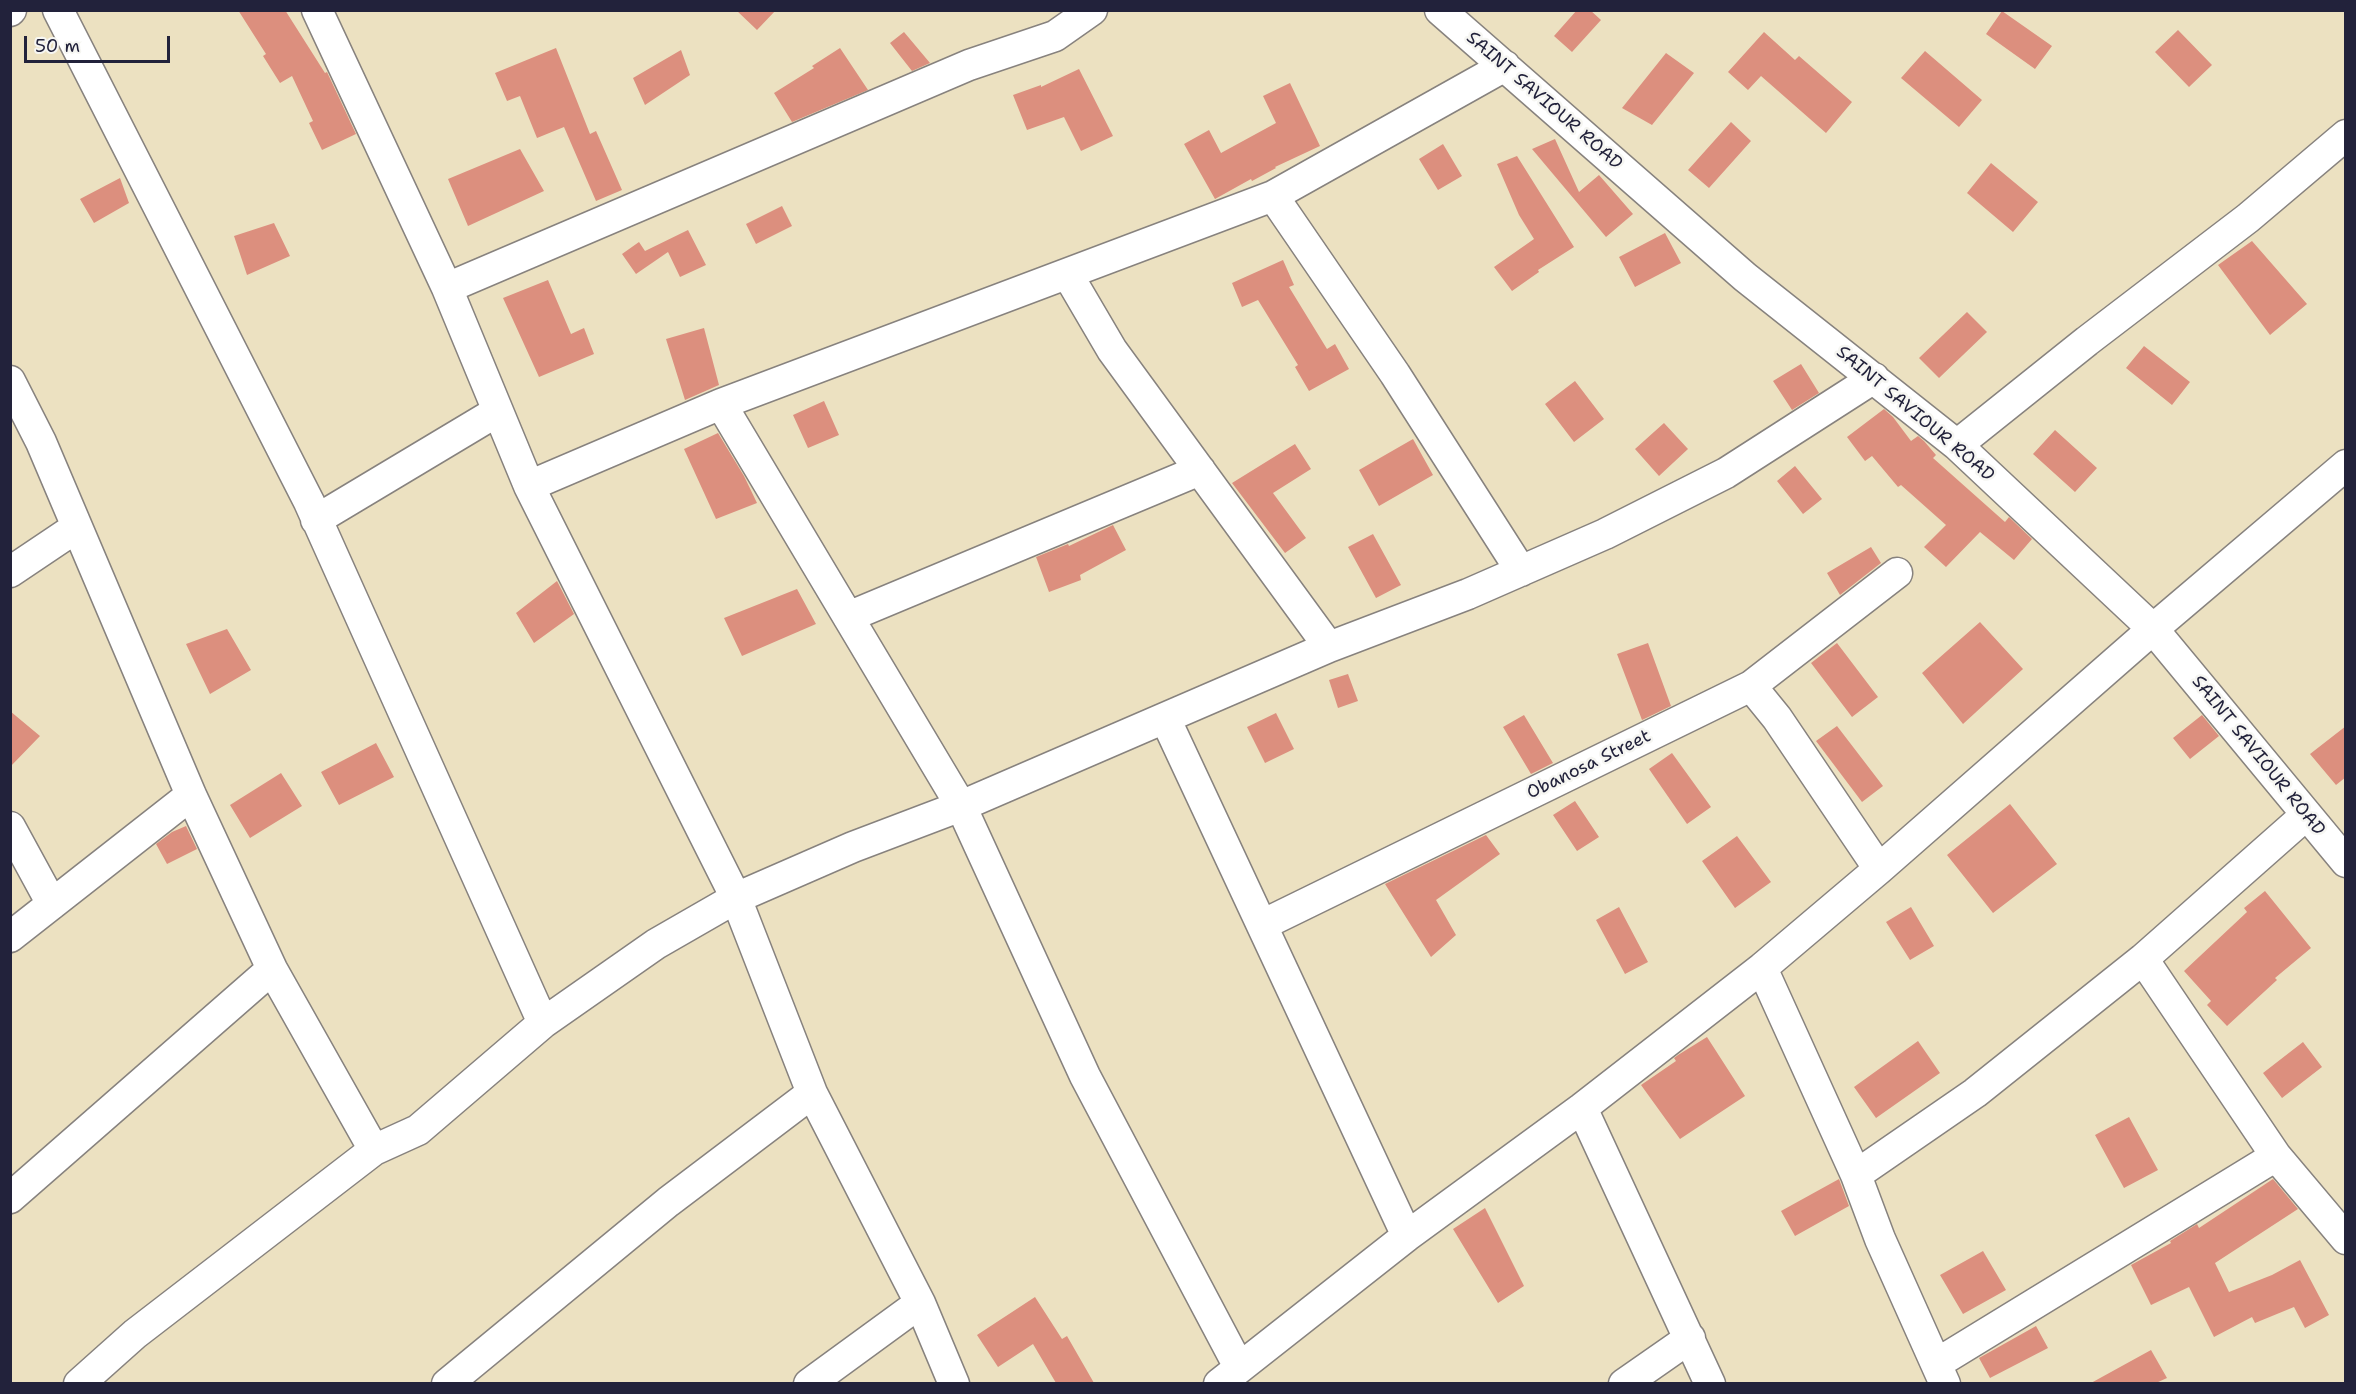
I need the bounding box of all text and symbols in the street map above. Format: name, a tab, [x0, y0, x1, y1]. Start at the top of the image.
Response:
scale bar	[27, 24, 172, 62]
street label: SAINT SAVIOUR ROAD	[1462, 27, 1626, 175]
text: 50 m	[35, 34, 80, 58]
street label: SAINT SAVIOUR ROAD	[1832, 342, 1998, 486]
street label: SAINT SAVIOUR ROAD	[2187, 672, 2329, 840]
street label: Obanosa Street	[1523, 726, 1655, 804]

